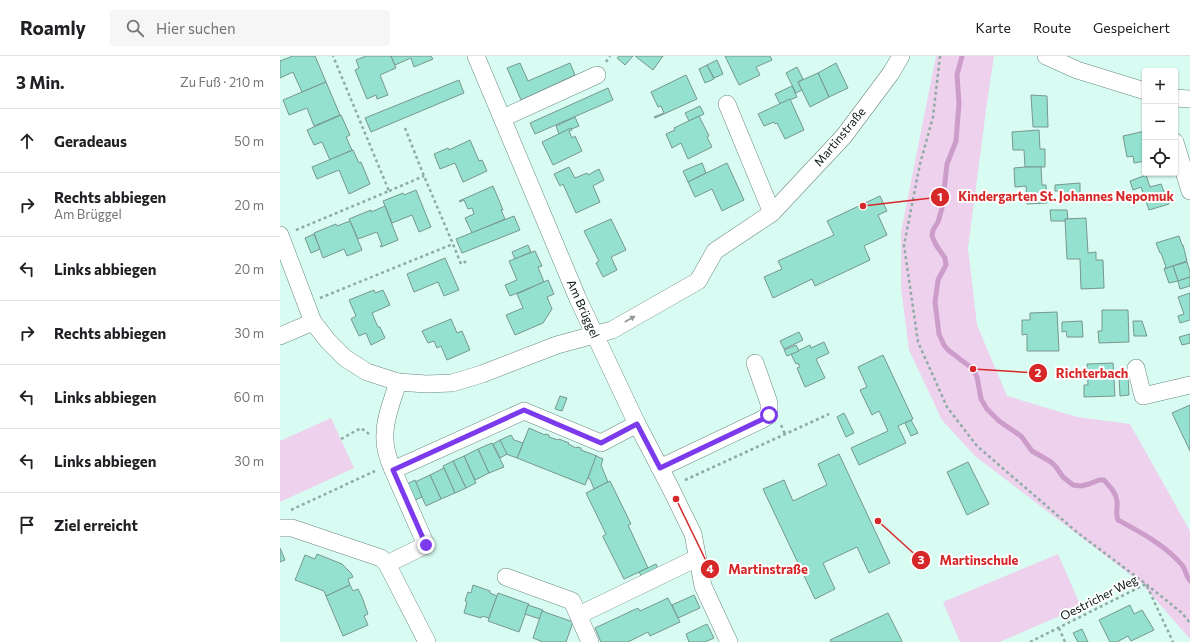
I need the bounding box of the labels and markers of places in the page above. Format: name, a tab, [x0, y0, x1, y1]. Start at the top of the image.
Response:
callout: Kindergarten St. Johannes Nepomuk	[930, 184, 1182, 209]
callout: Richterbach	[1028, 361, 1137, 386]
callout: Martinschule	[911, 548, 1026, 573]
callout: Martinstraße	[700, 557, 816, 582]

